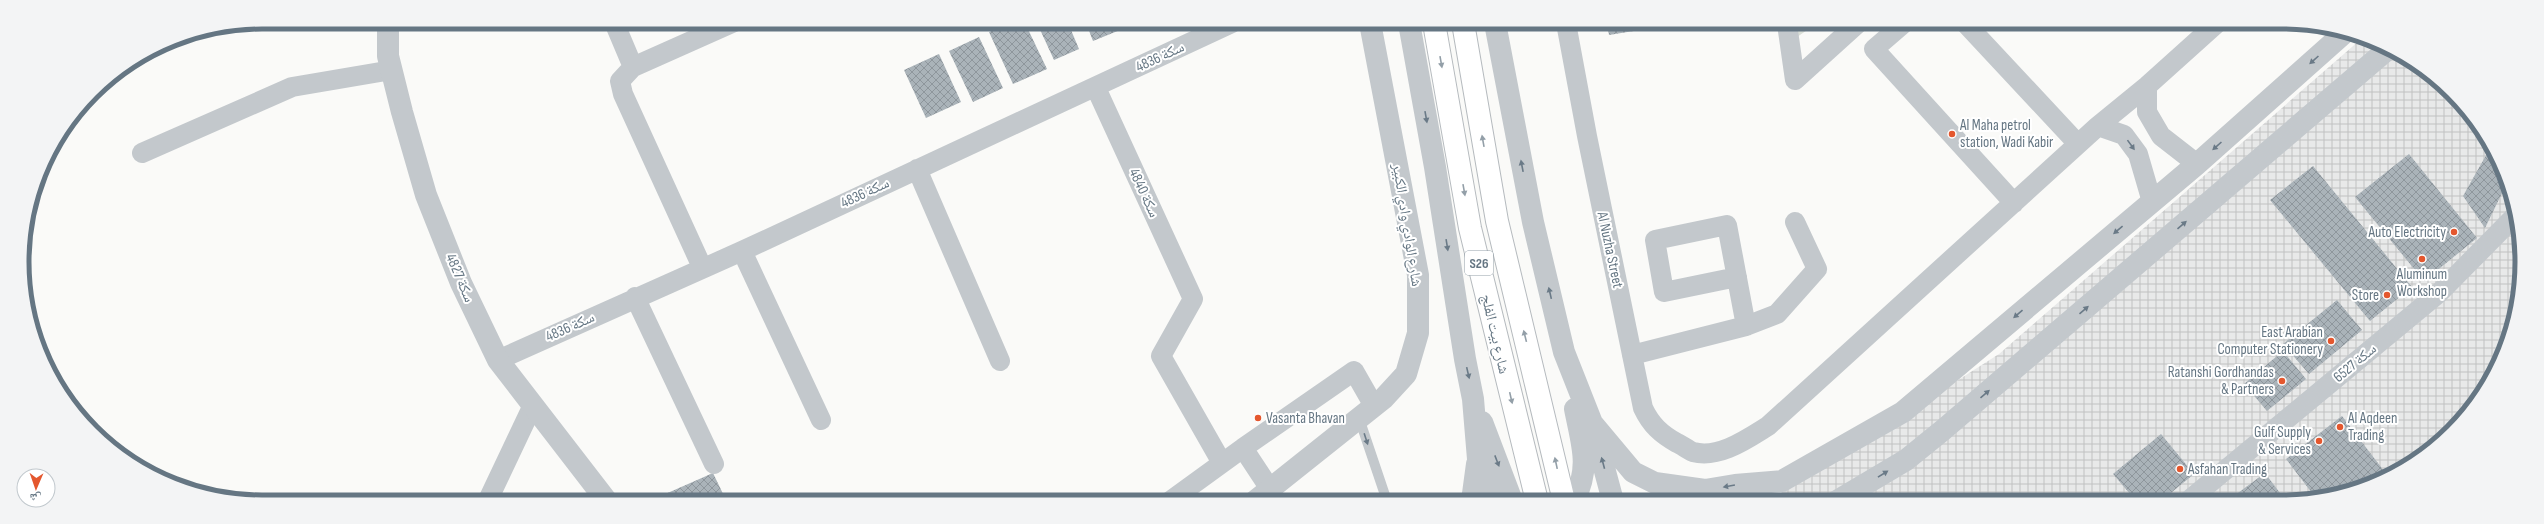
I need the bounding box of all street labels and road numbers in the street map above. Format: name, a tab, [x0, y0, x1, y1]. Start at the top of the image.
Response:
street label: سكة 4836	[1133, 37, 1188, 77]
street label: شارع الوادي وادي الكبير	[1386, 161, 1426, 288]
street label: سكة 4840	[1124, 165, 1164, 221]
street label: سكة 4836	[838, 173, 893, 213]
street label: Al Nuzha Street	[1592, 209, 1627, 290]
street label: سكة 4827	[441, 251, 479, 305]
road number: S26	[1465, 251, 1493, 275]
street label: شارع بيت الفلج	[1477, 292, 1513, 376]
street label: سكة 4836	[543, 308, 598, 346]
street label: سكة 6527	[2329, 339, 2381, 387]

